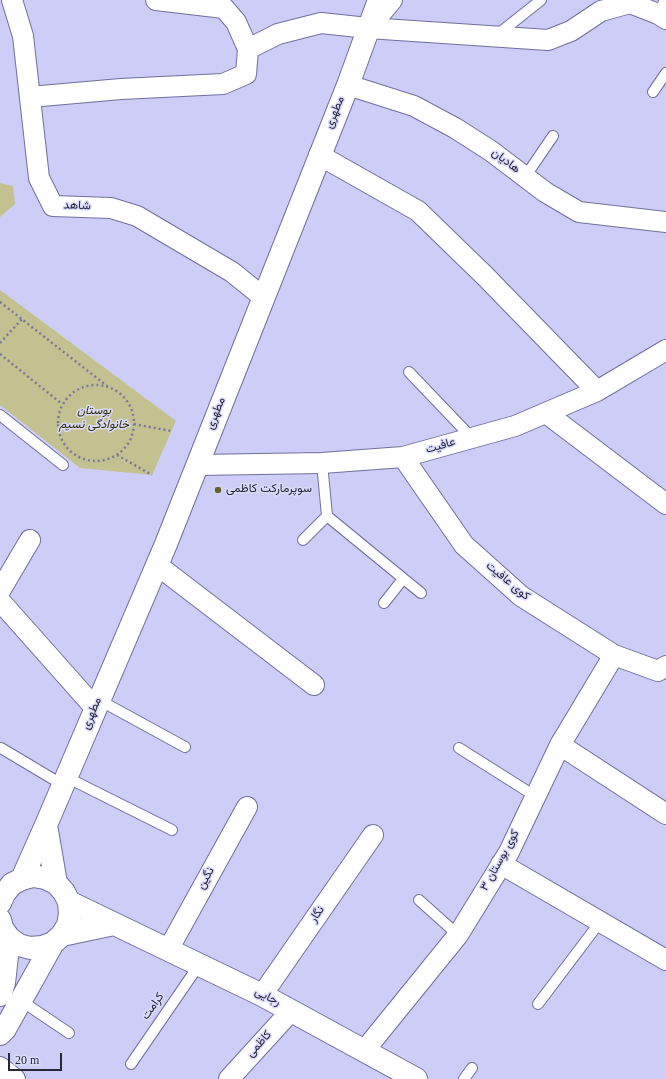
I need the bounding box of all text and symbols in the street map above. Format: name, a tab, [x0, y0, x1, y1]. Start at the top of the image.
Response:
street label: مطهری	[323, 95, 349, 131]
street label: هادیان	[488, 147, 522, 177]
street label: شاهد	[63, 199, 91, 215]
street label: مطهری	[204, 396, 230, 432]
park label: بوستان خانوادگی نسیم	[59, 405, 129, 433]
street label: عافیت	[424, 436, 458, 458]
place label: سوپرمارکت کاظمی	[226, 483, 312, 497]
marker: سوپرمارکت کاظمی	[213, 485, 223, 495]
street label: کوی عافیت	[482, 560, 532, 604]
street label: مطهری	[80, 696, 106, 732]
street label: کوی بوستان ۳	[478, 828, 524, 894]
street label: نگین	[195, 865, 219, 893]
street label: نگار	[307, 904, 329, 926]
street label: رجایی	[251, 985, 283, 1011]
street label: کرامت	[140, 991, 168, 1023]
street label: کاظمی	[244, 1029, 276, 1061]
scale bar	[10, 1045, 64, 1071]
text: 20 m	[15, 1053, 39, 1067]

